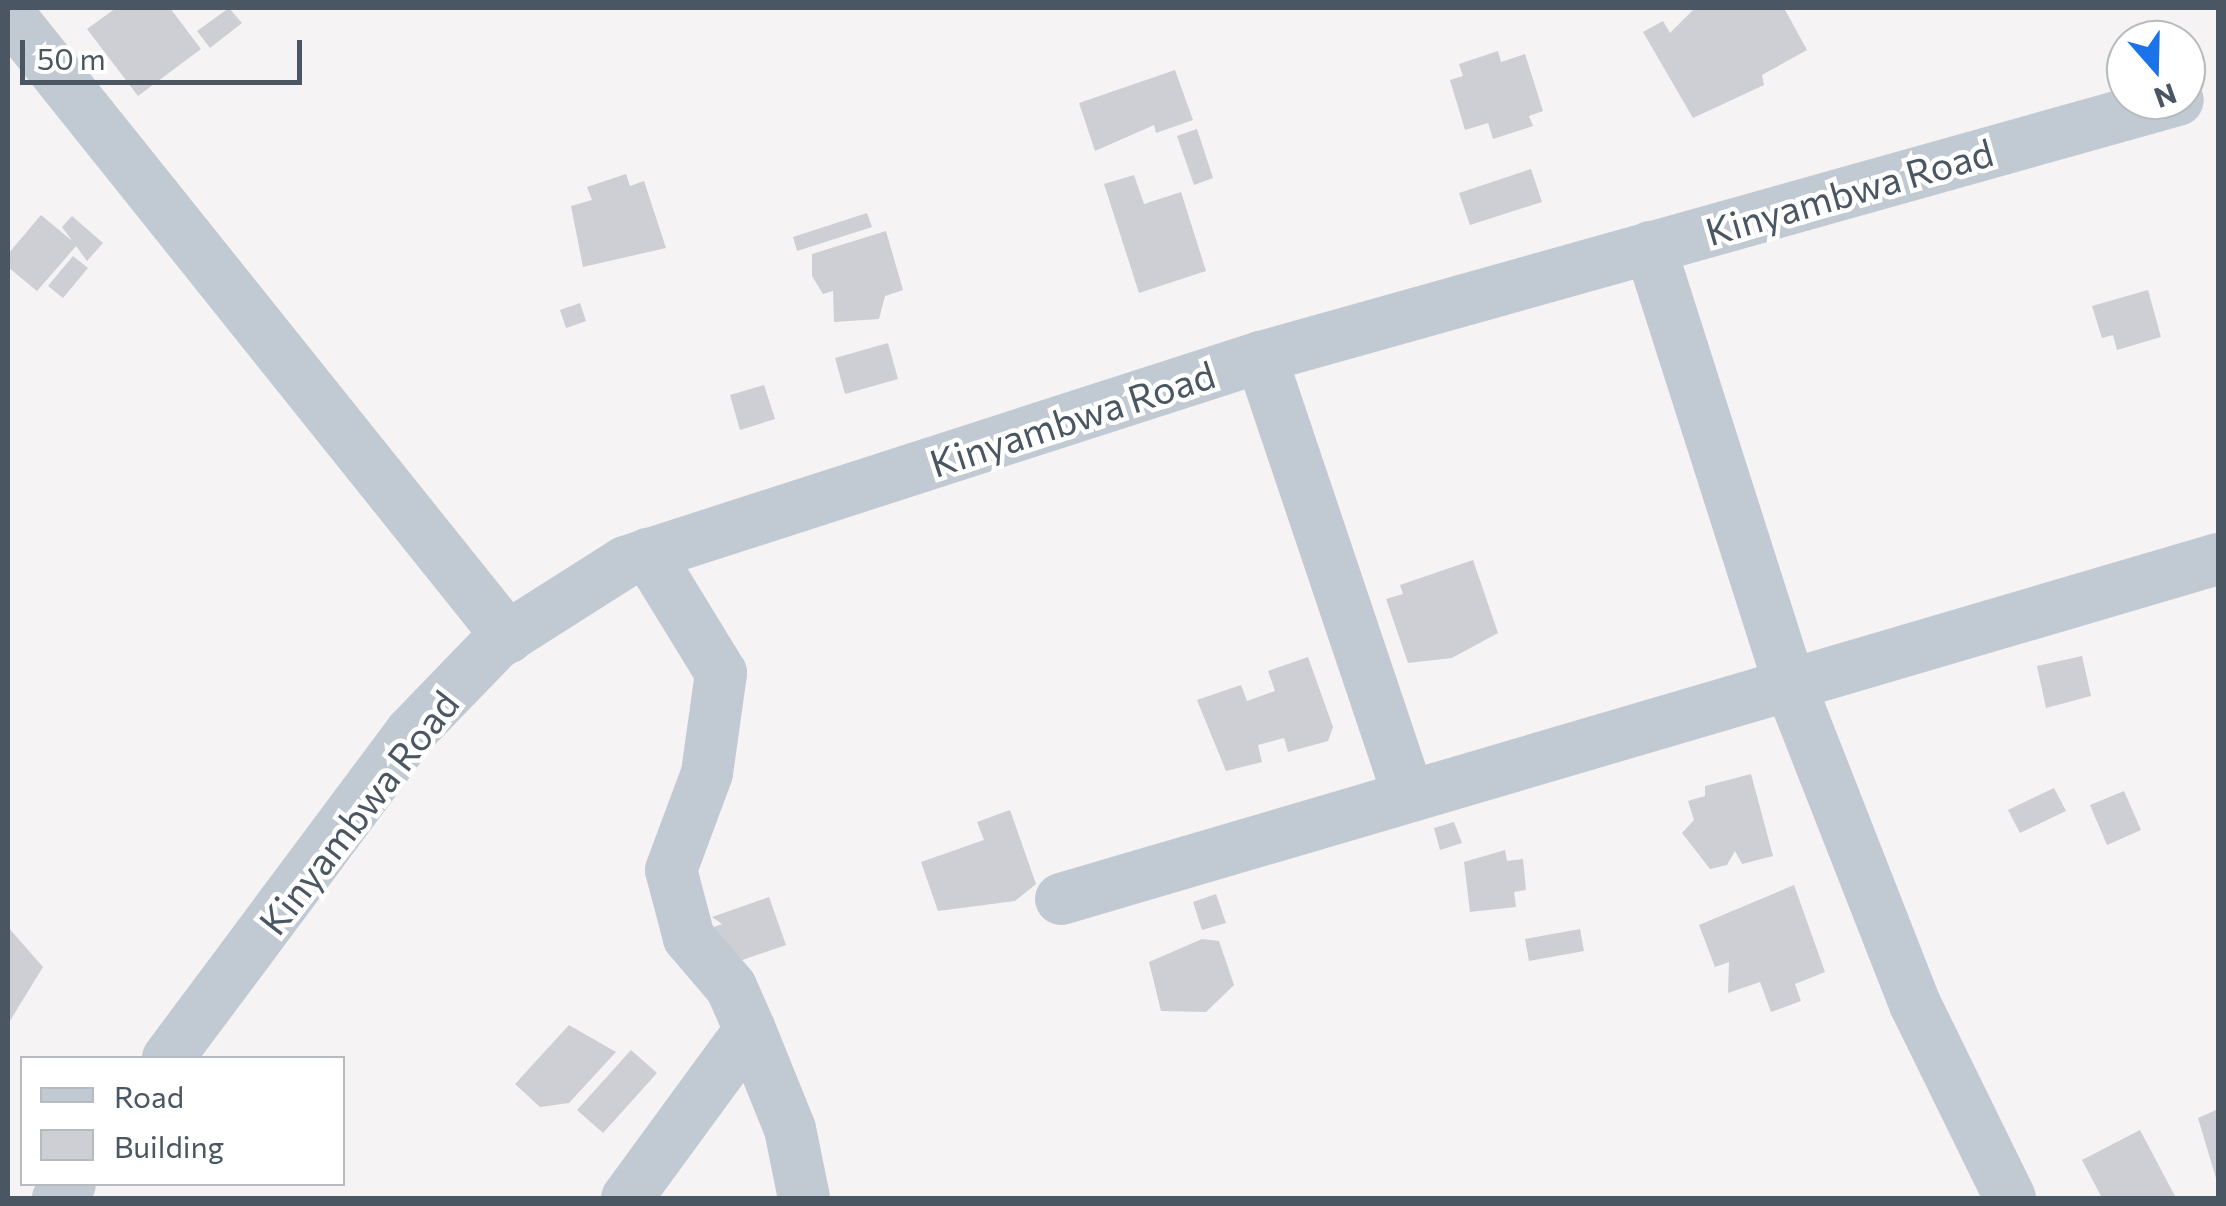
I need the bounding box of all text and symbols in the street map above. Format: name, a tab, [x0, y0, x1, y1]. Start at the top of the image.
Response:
scale bar	[25, 20, 308, 82]
north arrow	[2106, 20, 2206, 120]
text: 50 m	[37, 39, 106, 76]
text: N	[2150, 77, 2181, 116]
street label: Kinyambwa Road	[1700, 128, 1998, 254]
street label: Kinyambwa Road	[924, 350, 1220, 486]
street label: Kinyambwa Road	[249, 681, 467, 943]
legend	[20, 1056, 345, 1186]
text: Road	[114, 1077, 184, 1114]
text: Building	[114, 1127, 224, 1164]

